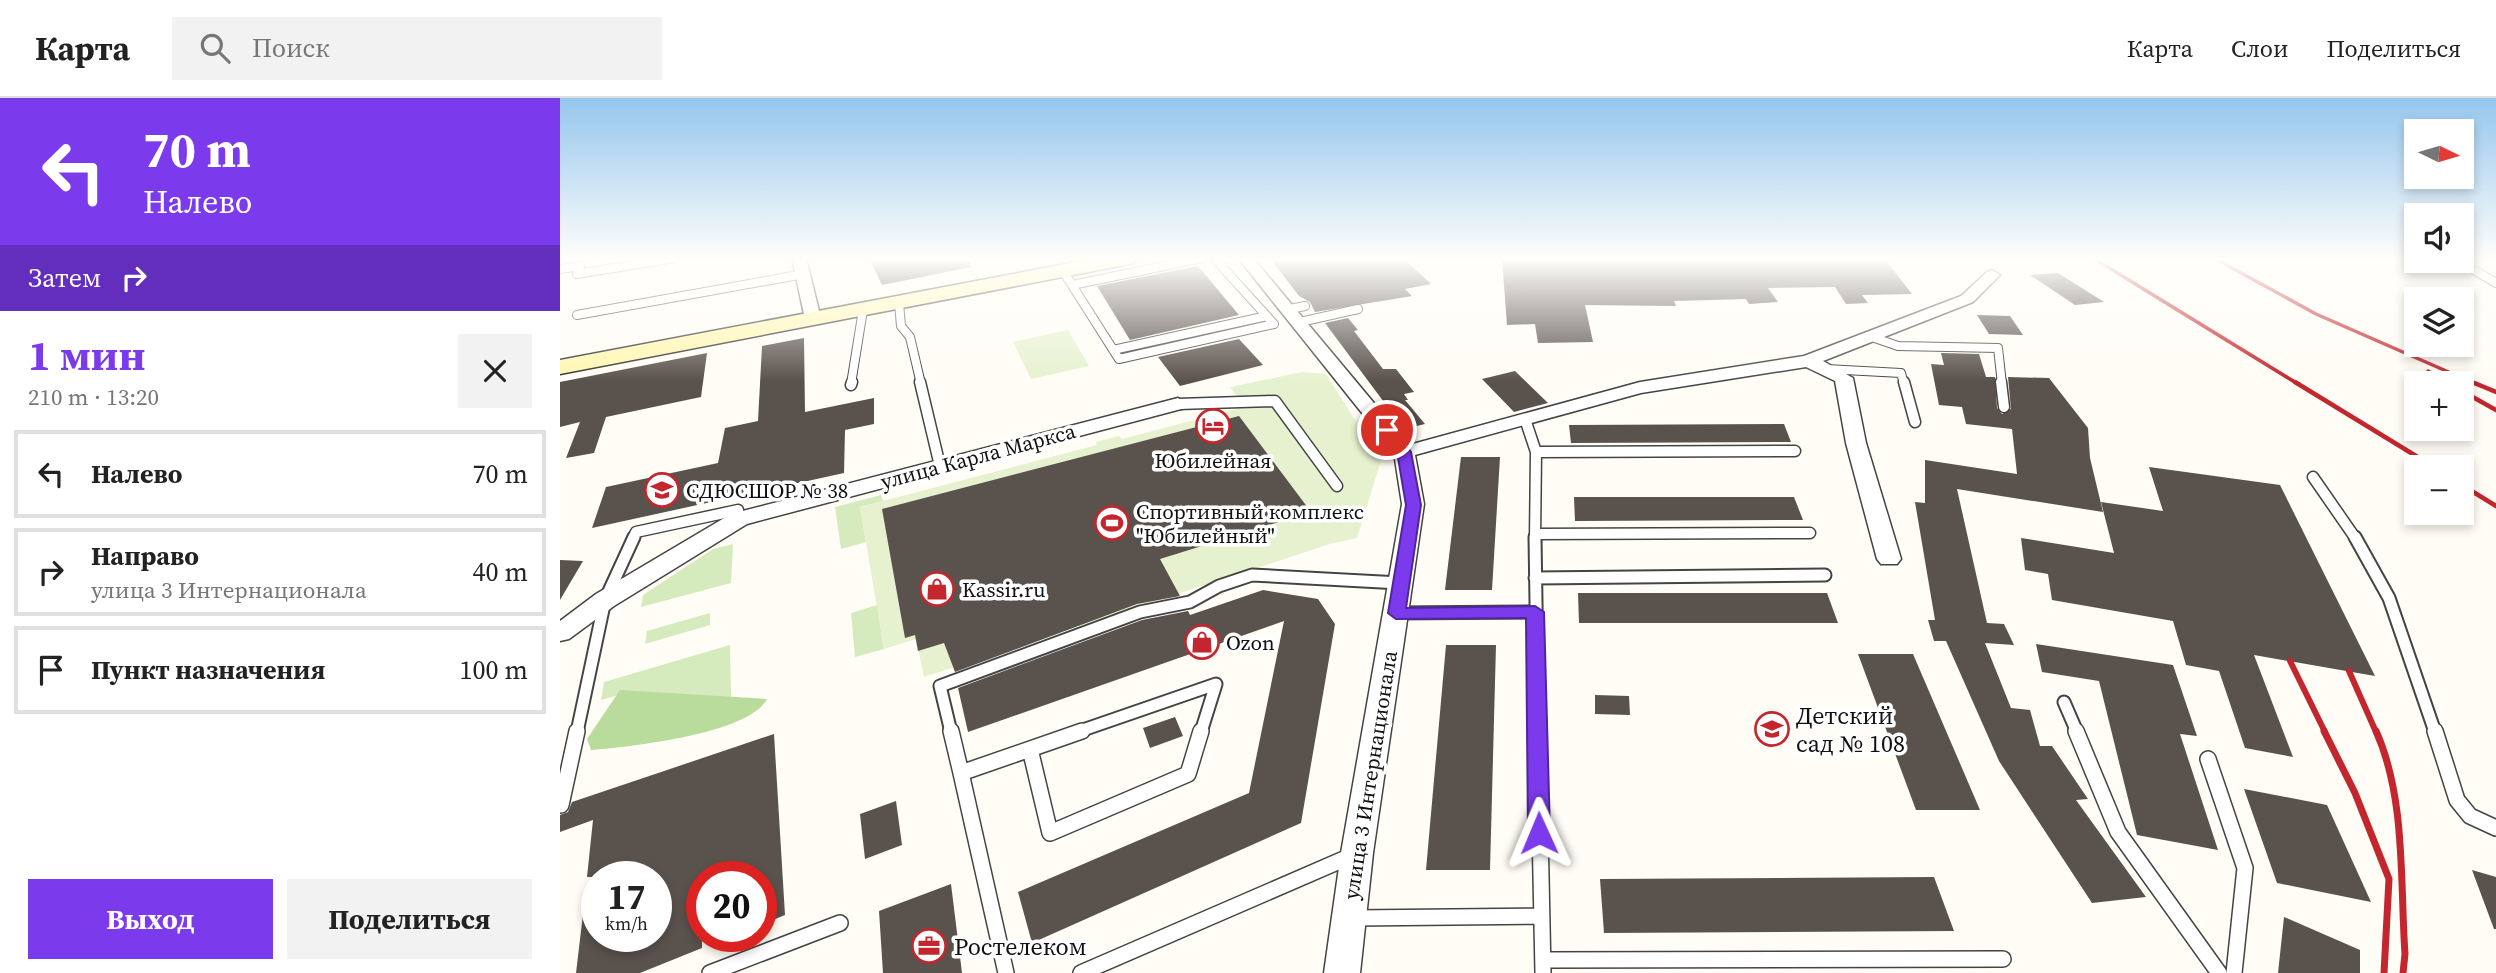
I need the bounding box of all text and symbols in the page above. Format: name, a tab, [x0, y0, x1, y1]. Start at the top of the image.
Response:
search box	[172, 17, 662, 80]
text: Карта	[35, 26, 130, 71]
icon: search	[196, 29, 234, 67]
text: Поиск	[252, 30, 330, 66]
text: Карта	[2127, 32, 2193, 65]
text: Слои	[2231, 32, 2288, 65]
text: Поделиться	[2326, 32, 2461, 65]
text: 70 m	[143, 116, 251, 183]
north arrow	[2404, 119, 2474, 189]
map controls	[2404, 119, 2474, 525]
icon: left	[28, 126, 119, 217]
text: Налево	[143, 180, 252, 224]
button: sound	[2404, 203, 2474, 273]
icon: right	[115, 259, 153, 297]
text: Затем	[28, 260, 101, 296]
button: layers	[2404, 287, 2474, 357]
text: 1 мин	[28, 326, 145, 384]
button: close	[458, 334, 532, 408]
button: +	[2404, 371, 2474, 441]
text: 210 m · 13:20	[28, 381, 159, 413]
pin	[1357, 400, 1417, 460]
hotel icon: Юбилейная	[1194, 407, 1232, 445]
icon: arrive	[1368, 411, 1406, 449]
street label: улица Карла Маркса	[877, 416, 1079, 496]
place label: Юбилейная	[1155, 446, 1271, 475]
icon: left	[32, 455, 70, 493]
button: −	[2404, 455, 2474, 525]
text: Налево	[91, 456, 182, 492]
text: 70 m	[473, 456, 528, 492]
school or university icon: СДЮСШОР № 38	[643, 471, 681, 509]
place label: СДЮСШОР № 38	[686, 476, 848, 505]
place label: Спортивный комплекс "Юбилейный"	[1136, 497, 1364, 550]
sports icon: Спортивный комплекс "Юбилейный"	[1093, 504, 1131, 542]
text: Направо	[91, 538, 199, 574]
icon: right	[32, 553, 70, 591]
text: 40 m	[473, 554, 528, 590]
shop icon: Kassir.ru	[918, 570, 956, 608]
text: улица 3 Интернационала	[91, 574, 367, 606]
place label: Kassir.ru	[962, 575, 1045, 604]
shop icon: Ozon	[1183, 623, 1221, 661]
place label: Ozon	[1226, 628, 1275, 657]
street label: улица 3 Интернационала	[1336, 648, 1404, 902]
icon: arrive	[32, 651, 70, 689]
text: Пункт назначения	[91, 652, 325, 688]
text: 100 m	[460, 652, 528, 688]
place label: Детский сад № 108	[1796, 699, 1905, 760]
school or university icon: Детский сад № 108	[1753, 710, 1791, 748]
position arrow	[1502, 796, 1576, 870]
speed limit sign: 20	[686, 861, 777, 952]
text: 17	[608, 873, 645, 921]
button: Выход	[28, 879, 273, 959]
button: Поделиться	[287, 879, 532, 959]
text: km/h	[605, 911, 648, 936]
office icon: Ростелеком	[910, 927, 948, 965]
place label: Ростелеком	[954, 930, 1087, 963]

